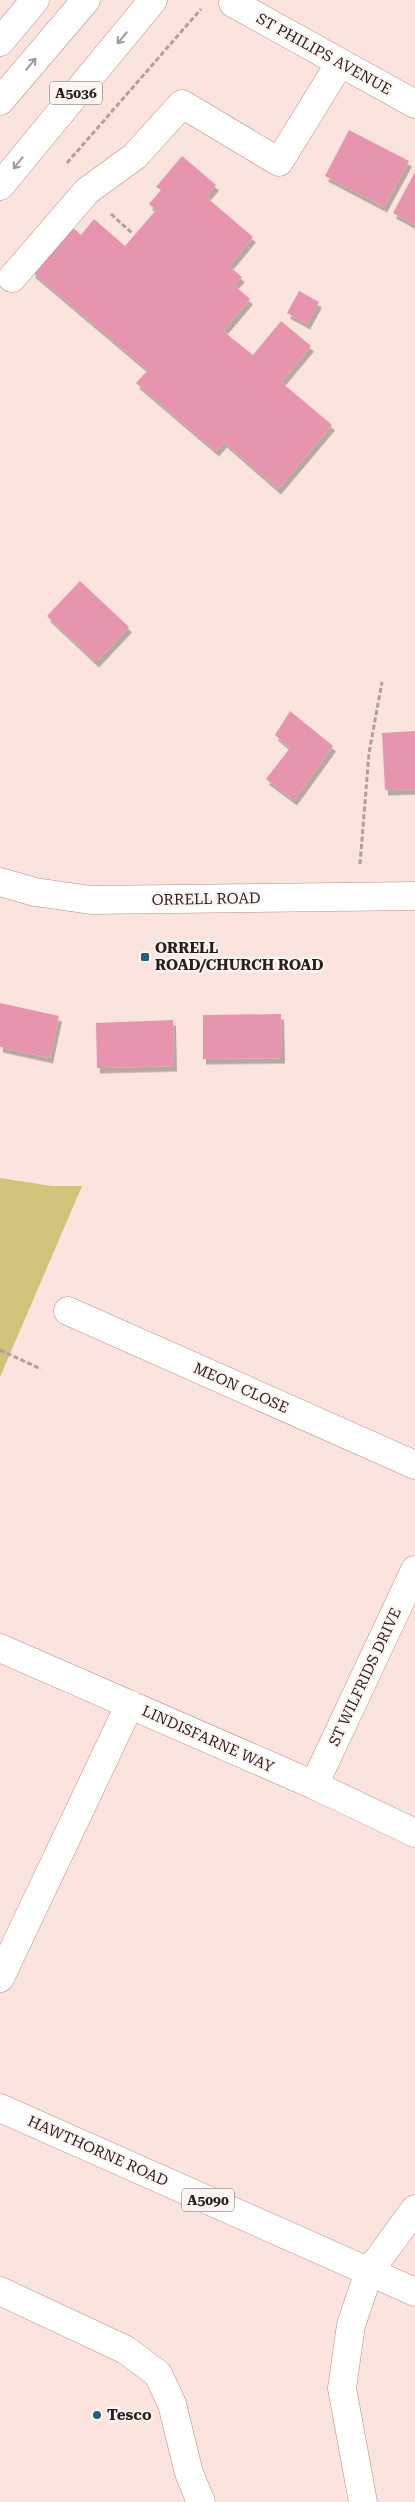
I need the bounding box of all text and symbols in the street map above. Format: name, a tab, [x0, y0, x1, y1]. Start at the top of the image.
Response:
street label: ST PHILIPS AVENUE	[253, 9, 395, 99]
one-way arrow	[116, 31, 127, 44]
one-way arrow	[26, 58, 37, 71]
road number: A5036	[50, 82, 102, 105]
one-way arrow	[13, 156, 24, 169]
street label: ORRELL ROAD	[151, 889, 261, 909]
place label: ORRELL ROAD/CHURCH ROAD	[155, 939, 323, 974]
marker: ORRELL ROAD/CHURCH ROAD	[139, 951, 151, 963]
street label: MEON CLOSE	[191, 1359, 291, 1417]
street label: ST WILFRIDS DRIVE	[325, 1605, 405, 1749]
street label: LINDISFARNE WAY	[139, 1702, 278, 1777]
street label: HAWTHORNE ROAD	[25, 2112, 171, 2190]
road number: A5090	[182, 2188, 234, 2212]
place label: Tesco	[107, 2406, 152, 2424]
marker: Tesco	[91, 2409, 103, 2421]

